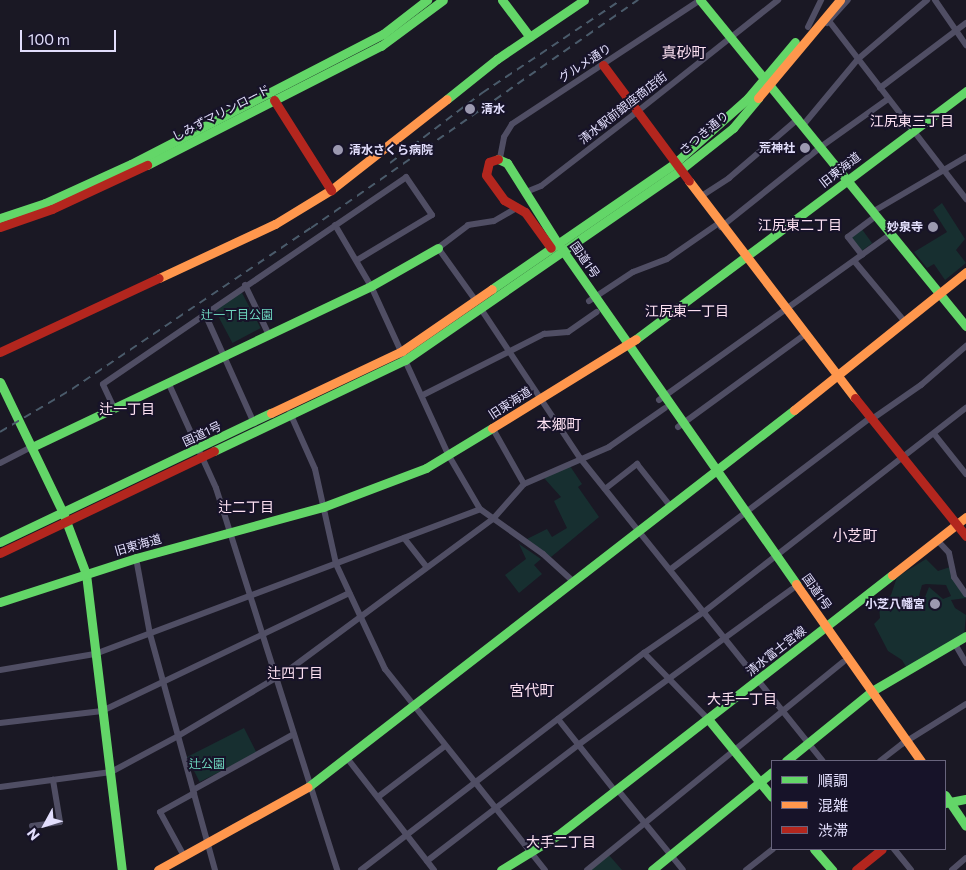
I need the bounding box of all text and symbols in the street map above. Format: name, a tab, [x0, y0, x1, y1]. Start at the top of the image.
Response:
scale bar	[22, 20, 119, 52]
text: 100 m	[28, 30, 70, 48]
street label: グルメ通り	[556, 41, 614, 85]
district label: 真砂町	[662, 44, 706, 62]
street label: 清水駅前銀座商店街	[576, 69, 670, 147]
street label: しみずマリンロード	[170, 82, 272, 144]
marker: 清水	[463, 102, 477, 116]
place label: 清水	[481, 102, 505, 116]
street label: さつき通り	[676, 108, 732, 158]
district label: 江尻東三丁目	[870, 113, 954, 129]
place label: 荒神社	[759, 141, 795, 155]
marker: 荒神社	[799, 142, 811, 154]
marker: 清水さくら病院	[331, 143, 345, 157]
place label: 清水さくら病院	[349, 143, 433, 157]
street label: 旧東海道	[817, 150, 863, 190]
district label: 江尻東二丁目	[758, 217, 842, 233]
place label: 妙泉寺	[887, 220, 923, 234]
marker: 妙泉寺	[927, 221, 939, 233]
street label: 国道1号	[567, 239, 603, 281]
district label: 江尻東一丁目	[645, 303, 729, 319]
park label: 辻一丁目公園	[201, 308, 273, 322]
street label: 旧東海道	[486, 384, 534, 422]
district label: 辻一丁目	[99, 401, 155, 417]
district label: 本郷町	[537, 416, 581, 434]
street label: 国道1号	[180, 419, 224, 449]
district label: 辻二丁目	[218, 499, 274, 515]
district label: 小芝町	[833, 527, 877, 545]
street label: 旧東海道	[113, 531, 163, 559]
street label: 国道1号	[799, 571, 835, 613]
place label: 小芝八幡宮	[865, 597, 925, 611]
marker: 小芝八幡宮	[929, 598, 941, 610]
street label: 清水富士宮線	[743, 623, 809, 679]
district label: 辻四丁目	[267, 665, 323, 681]
district label: 宮代町	[510, 682, 554, 700]
district label: 大手一丁目	[707, 691, 777, 707]
park label: 辻公園	[189, 757, 225, 771]
legend	[771, 760, 946, 850]
text: 順調	[818, 771, 848, 789]
text: 混雑	[818, 796, 848, 814]
north arrow	[20, 800, 70, 850]
text: 渋滞	[818, 821, 848, 839]
text: N	[23, 825, 43, 844]
district label: 大手二丁目	[526, 834, 596, 850]

